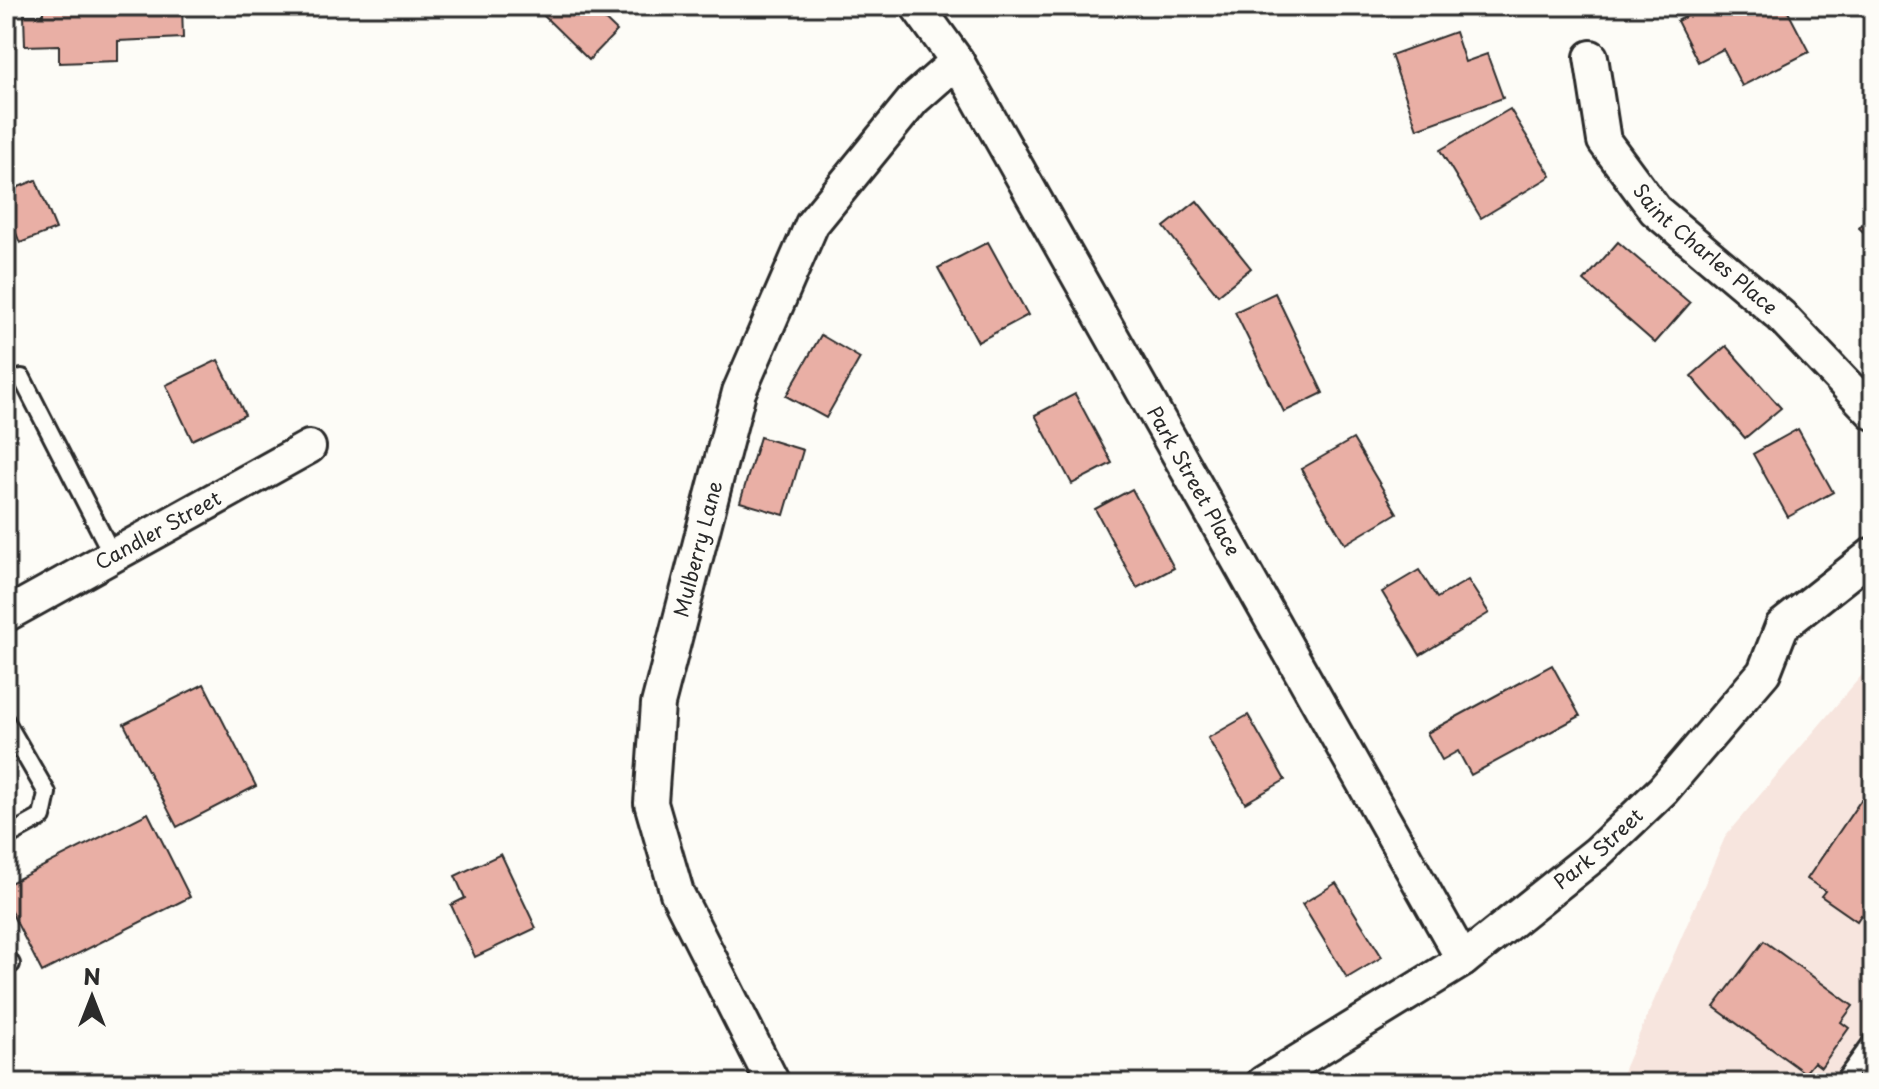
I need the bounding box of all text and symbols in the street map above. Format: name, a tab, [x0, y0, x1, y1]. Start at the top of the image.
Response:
street label: Saint Charles Place	[1626, 177, 1784, 321]
street label: Park Street Place	[1140, 400, 1248, 561]
street label: Mulberry Lane	[665, 477, 729, 620]
street label: Candler Street	[89, 483, 226, 577]
street label: Park Street	[1547, 801, 1649, 896]
north arrow	[52, 957, 132, 1037]
text: N	[83, 959, 101, 992]

